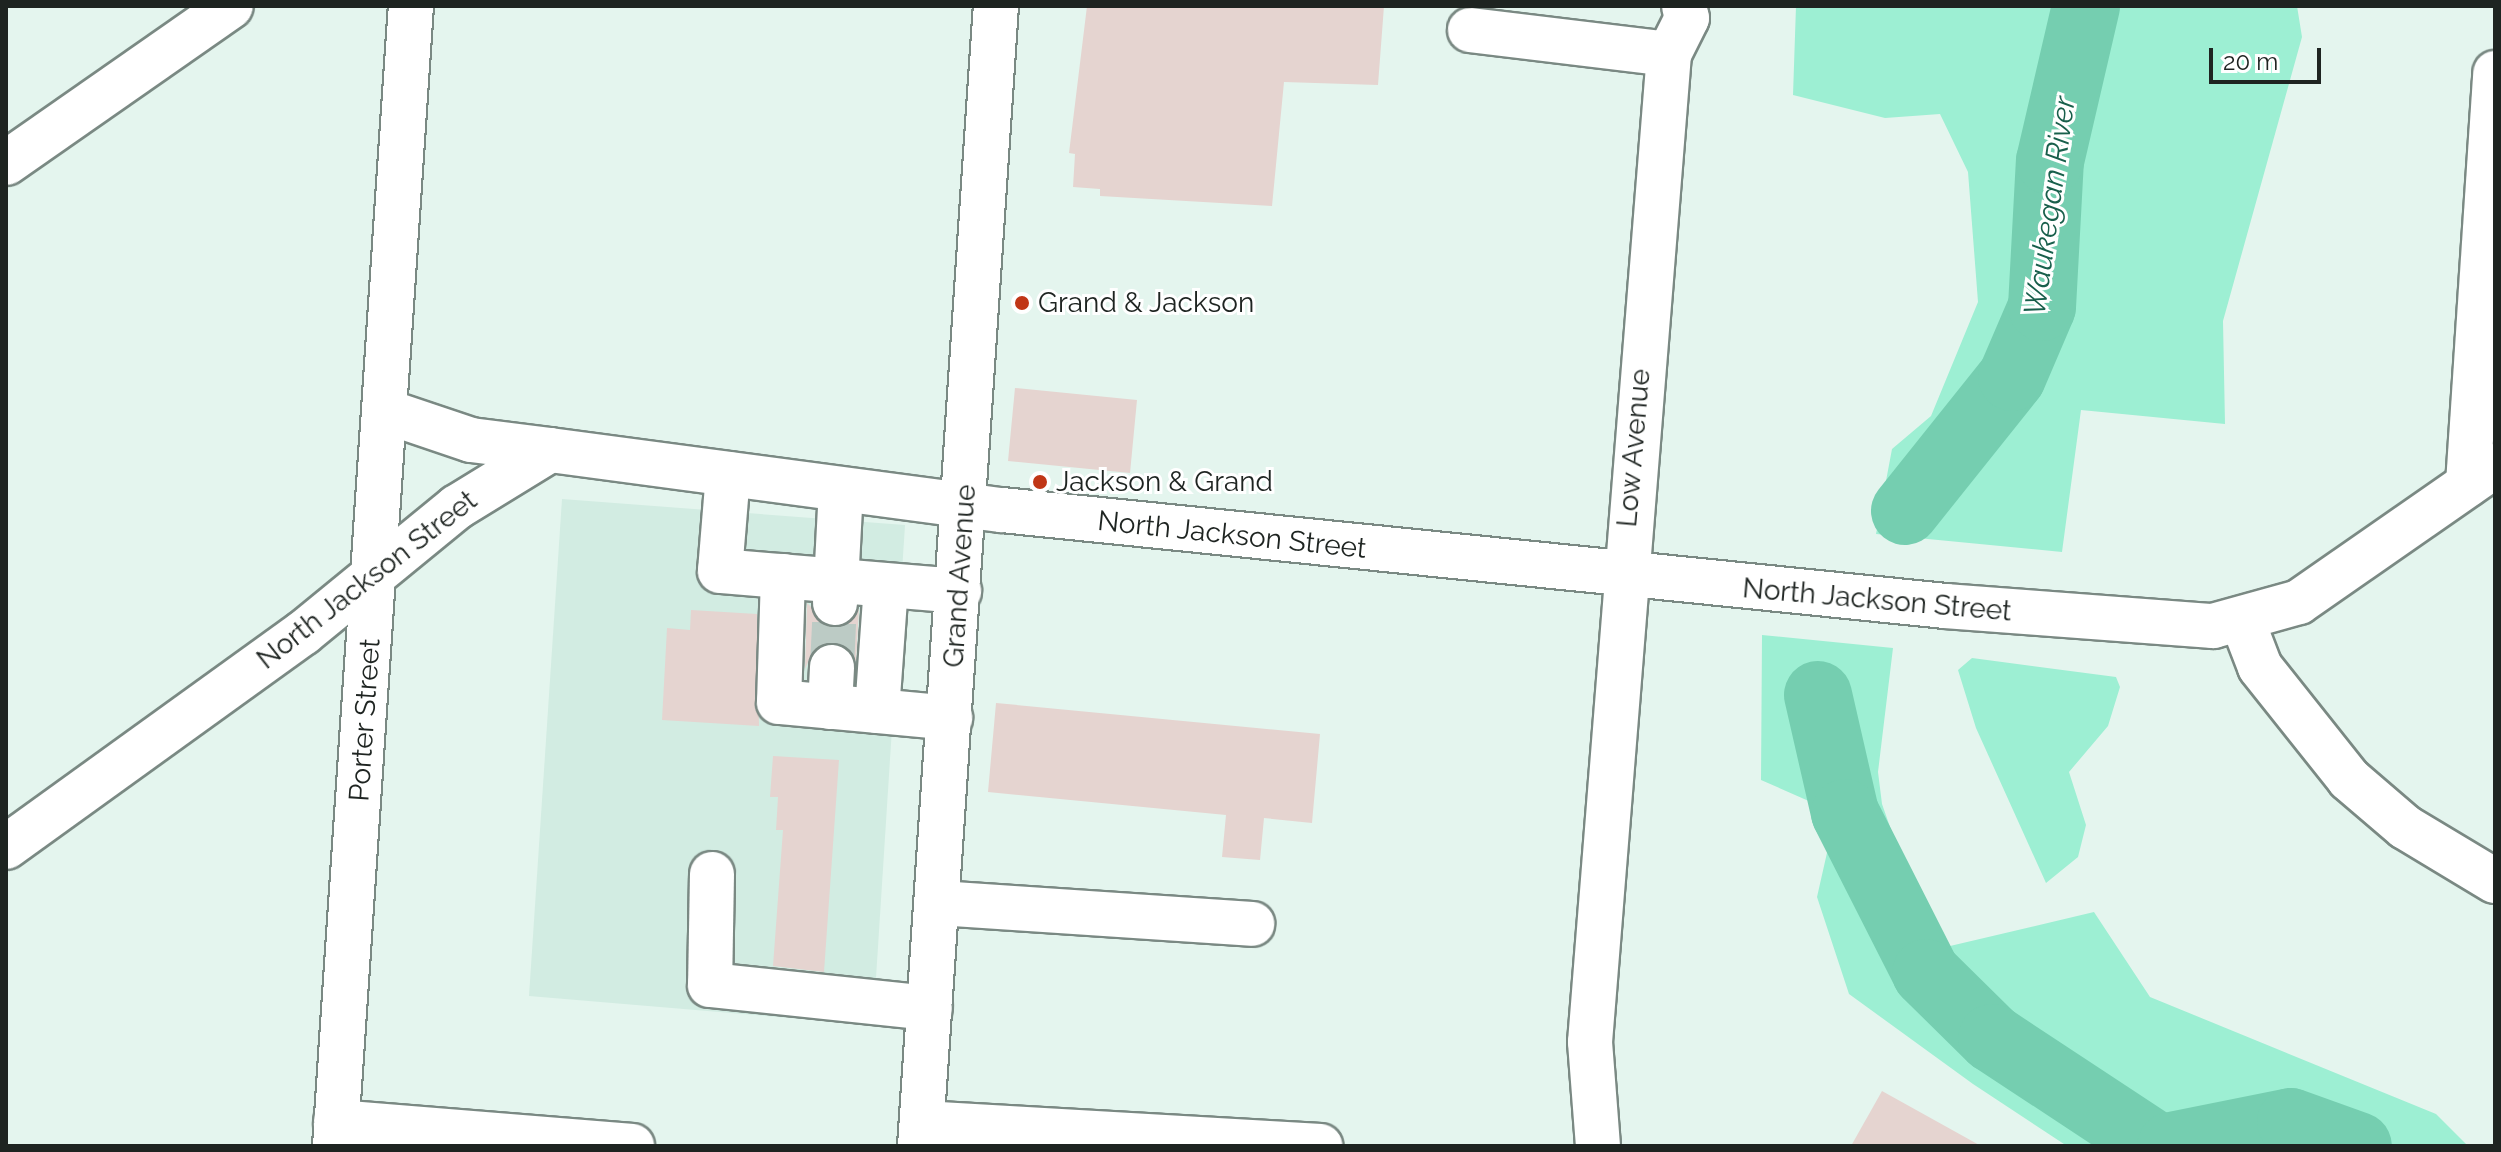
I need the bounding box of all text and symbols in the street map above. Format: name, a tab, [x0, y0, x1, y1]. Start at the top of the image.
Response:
scale bar	[2213, 32, 2325, 82]
text: 20 m	[2223, 47, 2278, 76]
water label: Waukegan River	[2017, 94, 2083, 318]
place label: Grand & Jackson	[1038, 286, 1255, 320]
marker: Grand & Jackson	[1013, 294, 1031, 312]
street label: Low Avenue	[1610, 367, 1658, 529]
place label: Jackson & Grand	[1056, 465, 1273, 499]
marker: Jackson & Grand	[1031, 473, 1049, 491]
street label: North Jackson Street	[250, 483, 484, 677]
street label: Grand Avenue	[937, 483, 983, 669]
street label: North Jackson Street	[1096, 504, 1368, 566]
street label: North Jackson Street	[1741, 571, 2013, 629]
street label: Porter Street	[343, 637, 387, 803]

